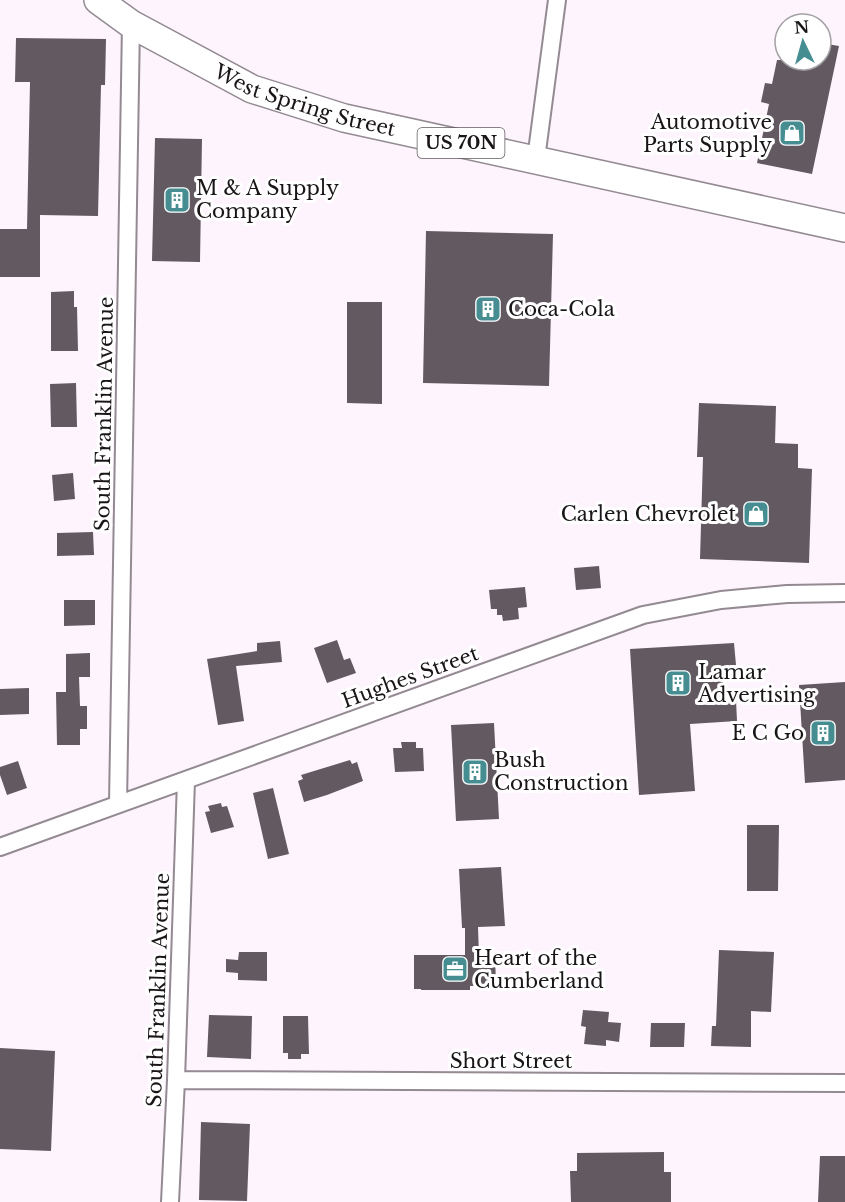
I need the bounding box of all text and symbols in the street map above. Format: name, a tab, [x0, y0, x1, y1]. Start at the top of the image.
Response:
north arrow	[773, 12, 833, 72]
text: N	[793, 16, 810, 38]
street label: West Spring Street	[209, 58, 398, 141]
place label: Automotive Parts Supply	[643, 110, 772, 157]
shop icon: Automotive Parts Supply	[777, 118, 807, 148]
road number: US 70N	[418, 128, 504, 158]
place label: M & A Supply Company	[196, 176, 339, 223]
building icon: M & A Supply Company	[162, 185, 192, 215]
building icon: Coca-Cola	[473, 294, 503, 324]
street label: South Franklin Avenue	[90, 297, 118, 531]
place label: Coca-Cola	[508, 297, 616, 321]
shop icon: Carlen Chevrolet	[741, 499, 771, 529]
place label: Carlen Chevrolet	[561, 502, 736, 526]
street label: Hughes Street	[338, 641, 482, 713]
place label: Lamar Advertising	[697, 660, 816, 707]
building icon: Lamar Advertising	[663, 668, 693, 698]
building icon: E C Go	[808, 718, 838, 748]
place label: E C Go	[731, 721, 804, 745]
place label: Bush Construction	[494, 748, 629, 795]
building icon: Bush Construction	[460, 757, 490, 787]
street label: South Franklin Avenue	[142, 872, 174, 1108]
place label: Heart of the Cumberland	[474, 946, 604, 993]
office icon: Heart of the Cumberland	[440, 954, 470, 984]
street label: Short Street	[450, 1049, 573, 1073]

